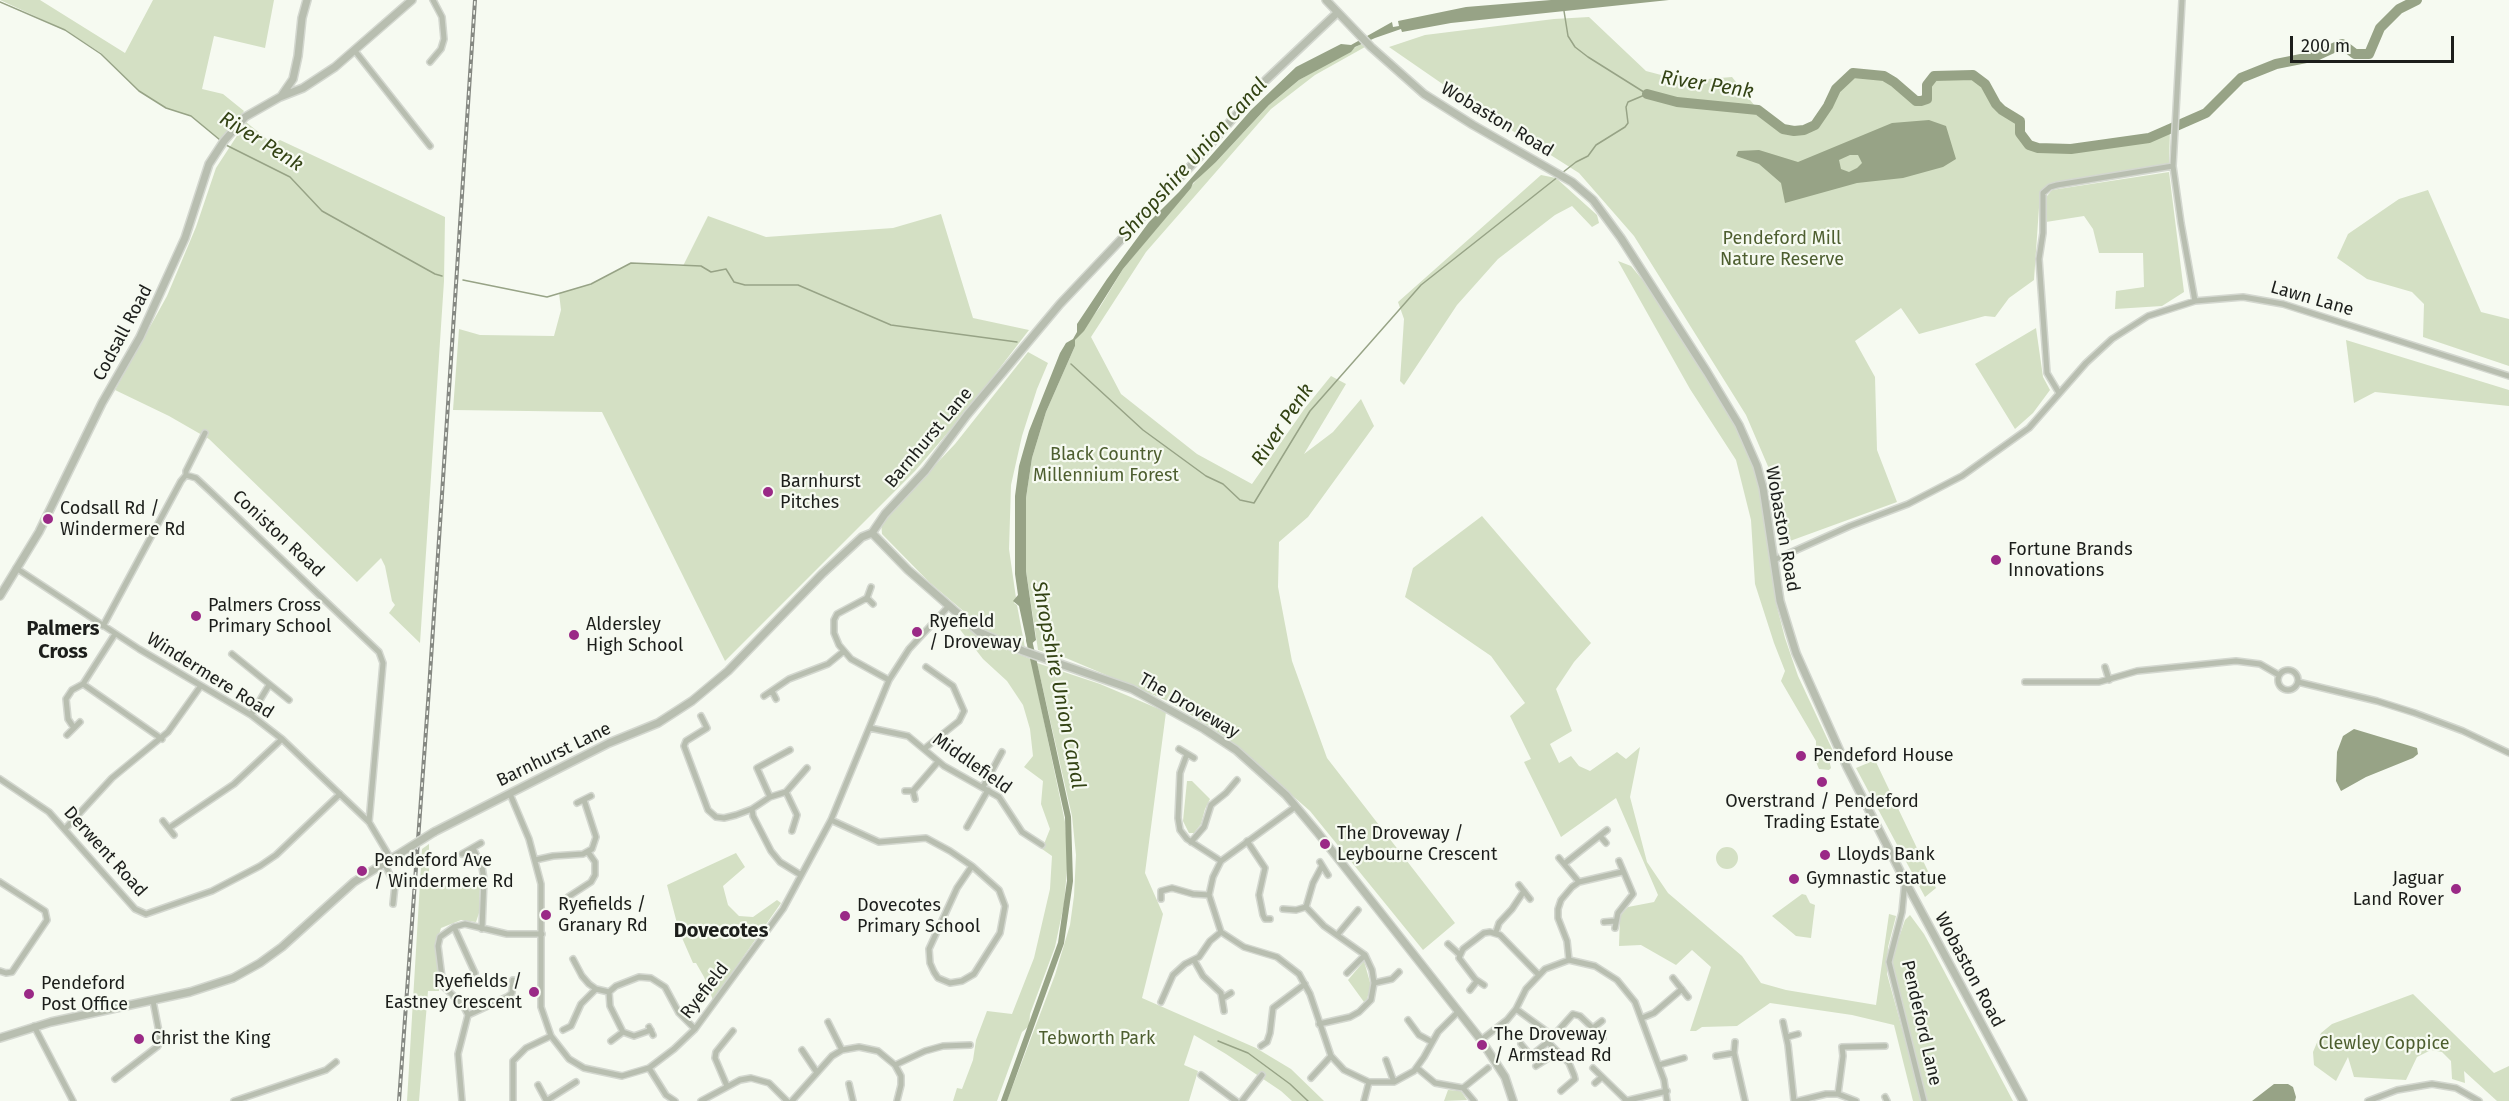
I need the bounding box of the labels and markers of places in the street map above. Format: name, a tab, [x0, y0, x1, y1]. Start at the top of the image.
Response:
place label: Barnhurst Pitches	[780, 471, 861, 514]
marker: Barnhurst Pitches	[761, 485, 775, 499]
place label: Codsall Rd / Windermere Rd	[60, 498, 186, 540]
marker: Codsall Rd / Windermere Rd	[41, 512, 55, 526]
place label: Fortune Brands Innovations	[2008, 539, 2133, 582]
marker: Fortune Brands Innovations	[1989, 553, 2003, 567]
place label: Palmers Cross Primary School	[208, 595, 331, 638]
marker: Palmers Cross Primary School	[189, 609, 203, 623]
place label: Ryefield / Droveway	[929, 611, 1021, 654]
place label: Aldersley High School	[586, 614, 683, 656]
marker: Ryefield / Droveway	[910, 625, 924, 639]
marker: Aldersley High School	[567, 628, 581, 642]
place label: Pendeford House	[1813, 745, 1954, 767]
marker: Pendeford House	[1794, 749, 1808, 763]
marker: Overstrand / Pendeford Trading Estate	[1815, 775, 1829, 789]
place label: Overstrand / Pendeford Trading Estate	[1725, 791, 1919, 834]
place label: The Droveway / Leybourne Crescent	[1337, 823, 1497, 866]
marker: The Droveway / Leybourne Crescent	[1318, 837, 1332, 851]
place label: Lloyds Bank	[1837, 844, 1935, 866]
marker: Lloyds Bank	[1818, 848, 1832, 862]
place label: Pendeford Ave / Windermere Rd	[374, 850, 514, 892]
marker: Pendeford Ave / Windermere Rd	[355, 864, 369, 878]
place label: Gymnastic statue	[1806, 868, 1947, 890]
place label: Jaguar Land Rover	[2353, 868, 2444, 910]
marker: Gymnastic statue	[1787, 872, 1801, 886]
marker: Jaguar Land Rover	[2449, 882, 2463, 896]
place label: Ryefields / Granary Rd	[558, 894, 648, 936]
place label: Dovecotes Primary School	[857, 895, 980, 938]
marker: Ryefields / Granary Rd	[539, 908, 553, 922]
marker: Dovecotes Primary School	[838, 909, 852, 923]
place label: Ryefields / Eastney Crescent	[385, 971, 522, 1014]
place label: Pendeford Post Office	[41, 973, 128, 1016]
marker: Ryefields / Eastney Crescent	[527, 985, 541, 999]
marker: Pendeford Post Office	[22, 987, 36, 1001]
place label: The Droveway / Armstead Rd	[1494, 1024, 1612, 1066]
place label: Christ the King	[151, 1028, 270, 1050]
marker: Christ the King	[132, 1032, 146, 1046]
marker: The Droveway / Armstead Rd	[1475, 1038, 1489, 1052]

